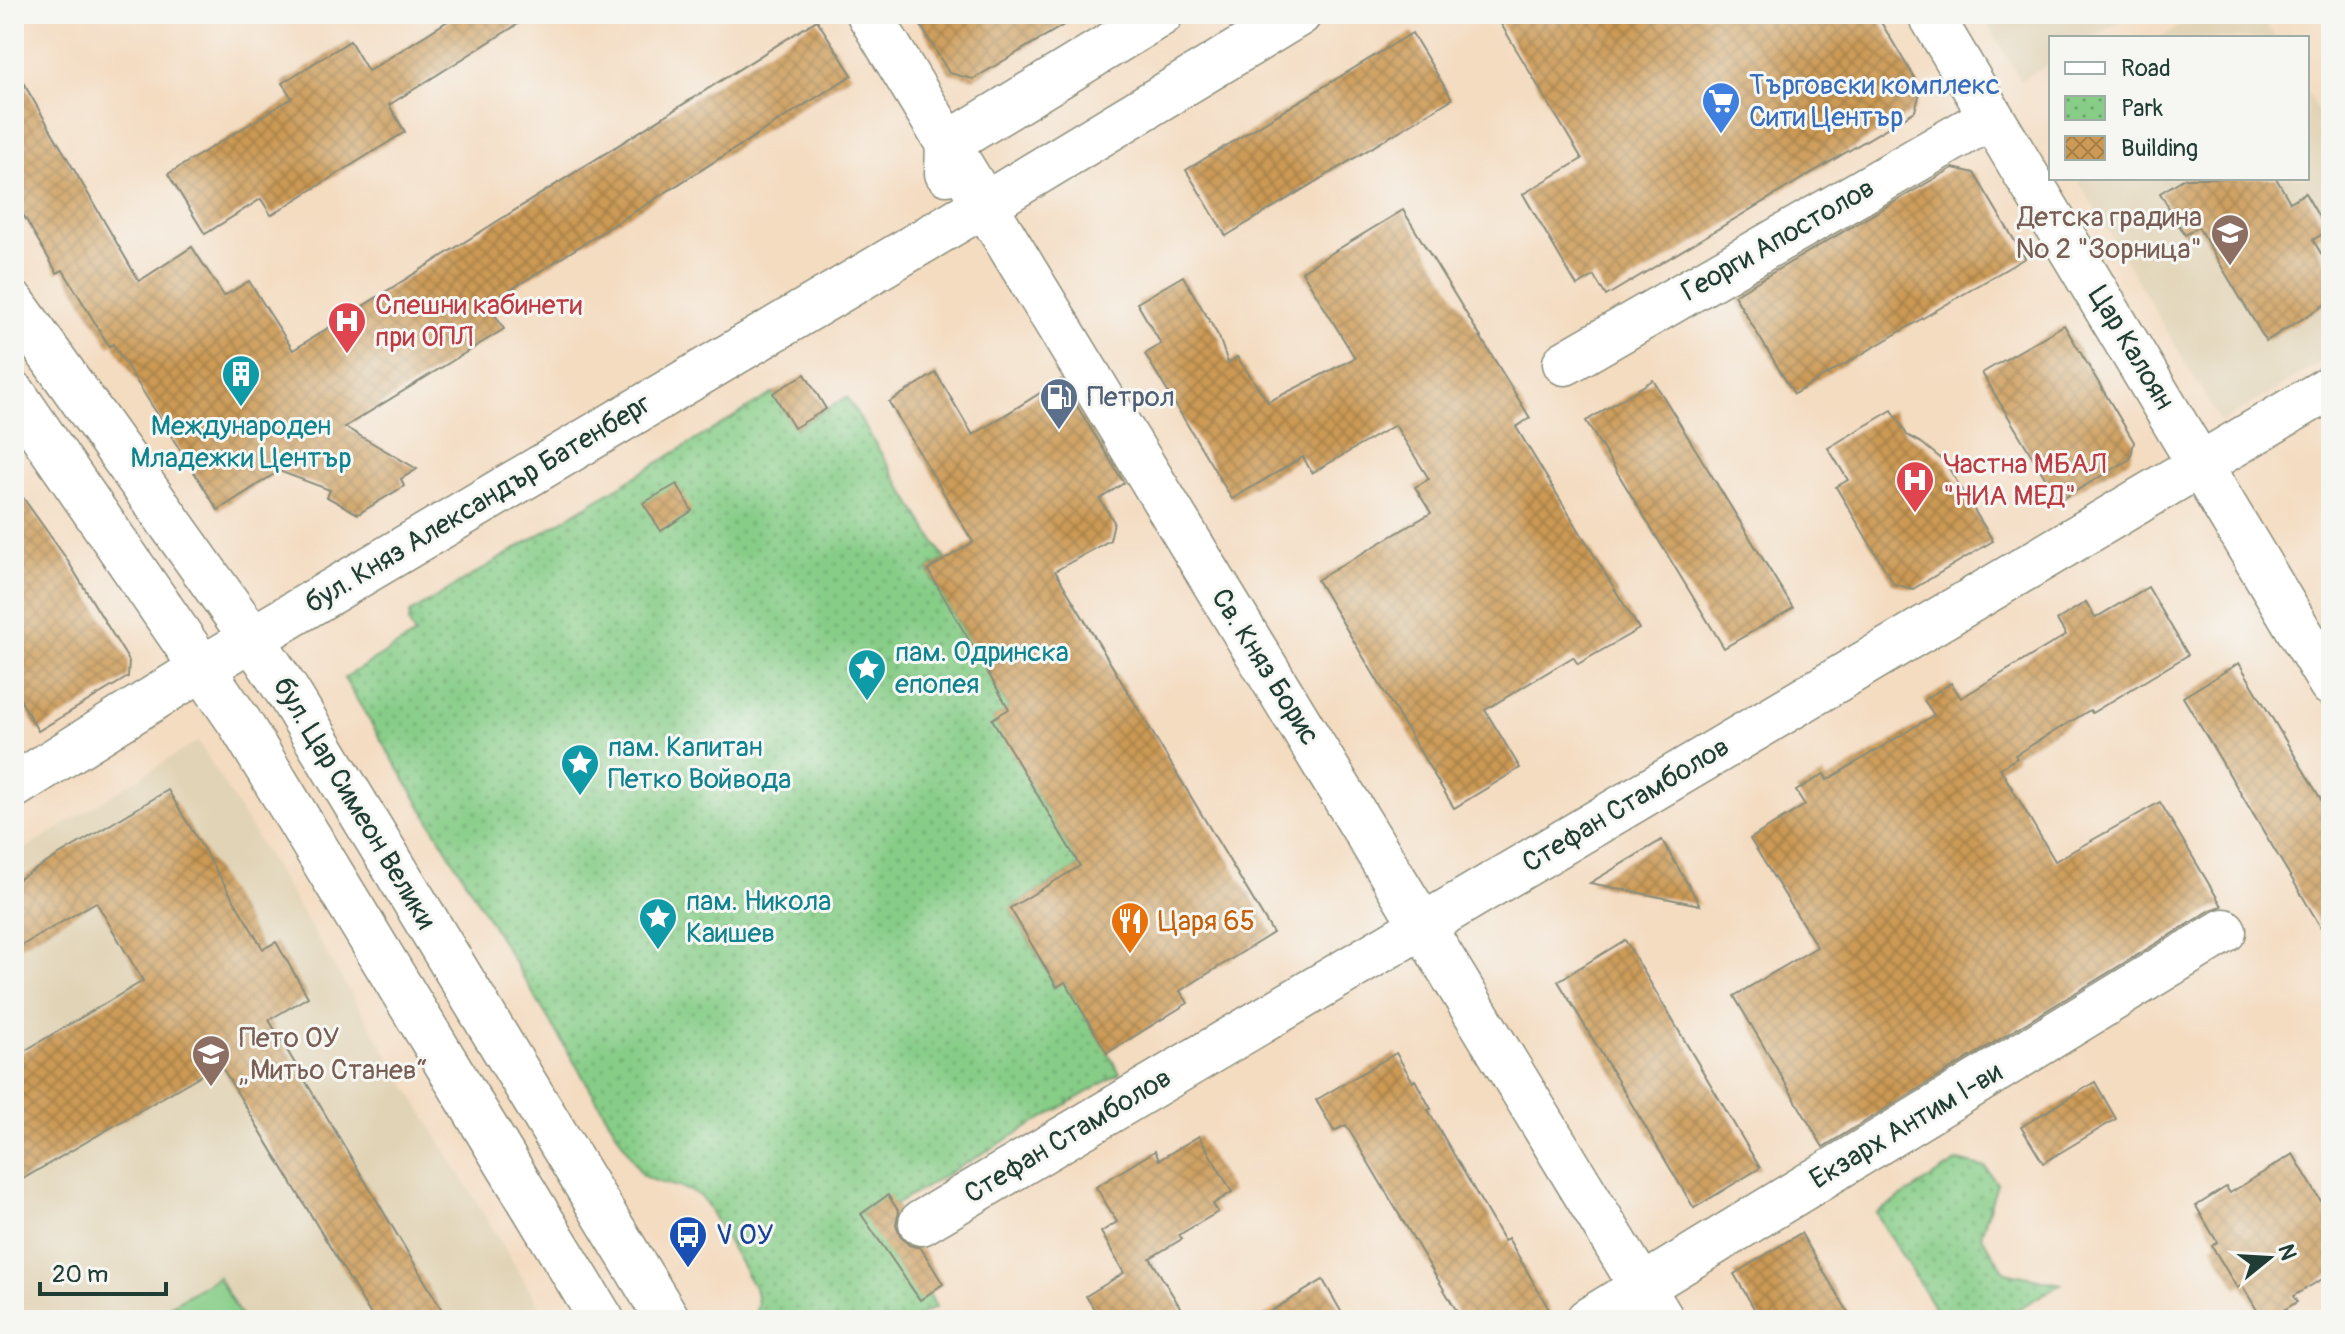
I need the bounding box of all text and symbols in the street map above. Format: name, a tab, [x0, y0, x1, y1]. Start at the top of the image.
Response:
legend	[2049, 36, 2309, 180]
text: Road	[2121, 54, 2171, 83]
place label: Търговски комплекс Сити Център	[1749, 68, 2000, 135]
supermarket icon: Търговски комплекс Сити Център	[1700, 80, 1742, 135]
text: Park	[2121, 94, 2163, 123]
text: Building	[2121, 134, 2198, 163]
street label: Георги Апостолов	[1675, 171, 1881, 309]
place label: Детска градина № 2 "Зорница"	[2015, 200, 2202, 267]
school or university icon: Детска градина № 2 "Зорница"	[2209, 212, 2251, 267]
street label: Цар Калоян	[2080, 280, 2182, 416]
place label: Спешни кабинети при ОПЛ	[375, 288, 582, 355]
hospital icon: Спешни кабинети при ОПЛ	[326, 300, 368, 355]
building icon: Международен Младежки Център	[220, 353, 262, 408]
fuel station icon: Петрол	[1038, 376, 1080, 431]
place label: Петрол	[1087, 380, 1175, 415]
street label: бул. Княз Александър Батенберг	[298, 386, 658, 621]
place label: Международен Младежки Център	[130, 409, 352, 476]
place label: Частна МБАЛ "НИА МЕД"	[1943, 447, 2107, 514]
hospital icon: Частна МБАЛ "НИА МЕД"	[1894, 459, 1936, 514]
street label: Св. Княз Борис	[1203, 582, 1327, 752]
place label: пам. Одринска епопея	[895, 635, 1069, 702]
place icon: пам. Одринска епопея	[846, 647, 888, 702]
street label: бул. Цар Симеон Велики	[265, 671, 443, 935]
street label: Стефан Стамболов	[1516, 729, 1736, 881]
place label: пам. Капитан Петко Войвода	[608, 730, 791, 797]
place icon: пам. Капитан Петко Войвода	[559, 742, 601, 797]
place label: пам. Никола Каишев	[686, 884, 831, 951]
place icon: пам. Никола Каишев	[637, 896, 679, 951]
restaurant icon: Царя 65	[1109, 900, 1151, 955]
place label: Царя 65	[1158, 904, 1255, 939]
place label: Пето ОУ „Митьо Станев“	[239, 1021, 428, 1088]
school or university icon: Пето ОУ „Митьо Станев“	[190, 1033, 232, 1088]
street label: Екзарх Антим I-ви	[1804, 1055, 2008, 1197]
street label: Стефан Стамболов	[958, 1060, 1178, 1212]
bus stop icon: V ОУ	[667, 1214, 709, 1269]
place label: V ОУ	[716, 1218, 774, 1253]
north arrow	[2229, 1218, 2309, 1298]
text: N	[2271, 1241, 2303, 1264]
scale bar	[40, 1246, 166, 1296]
text: 20 m	[52, 1260, 108, 1289]

